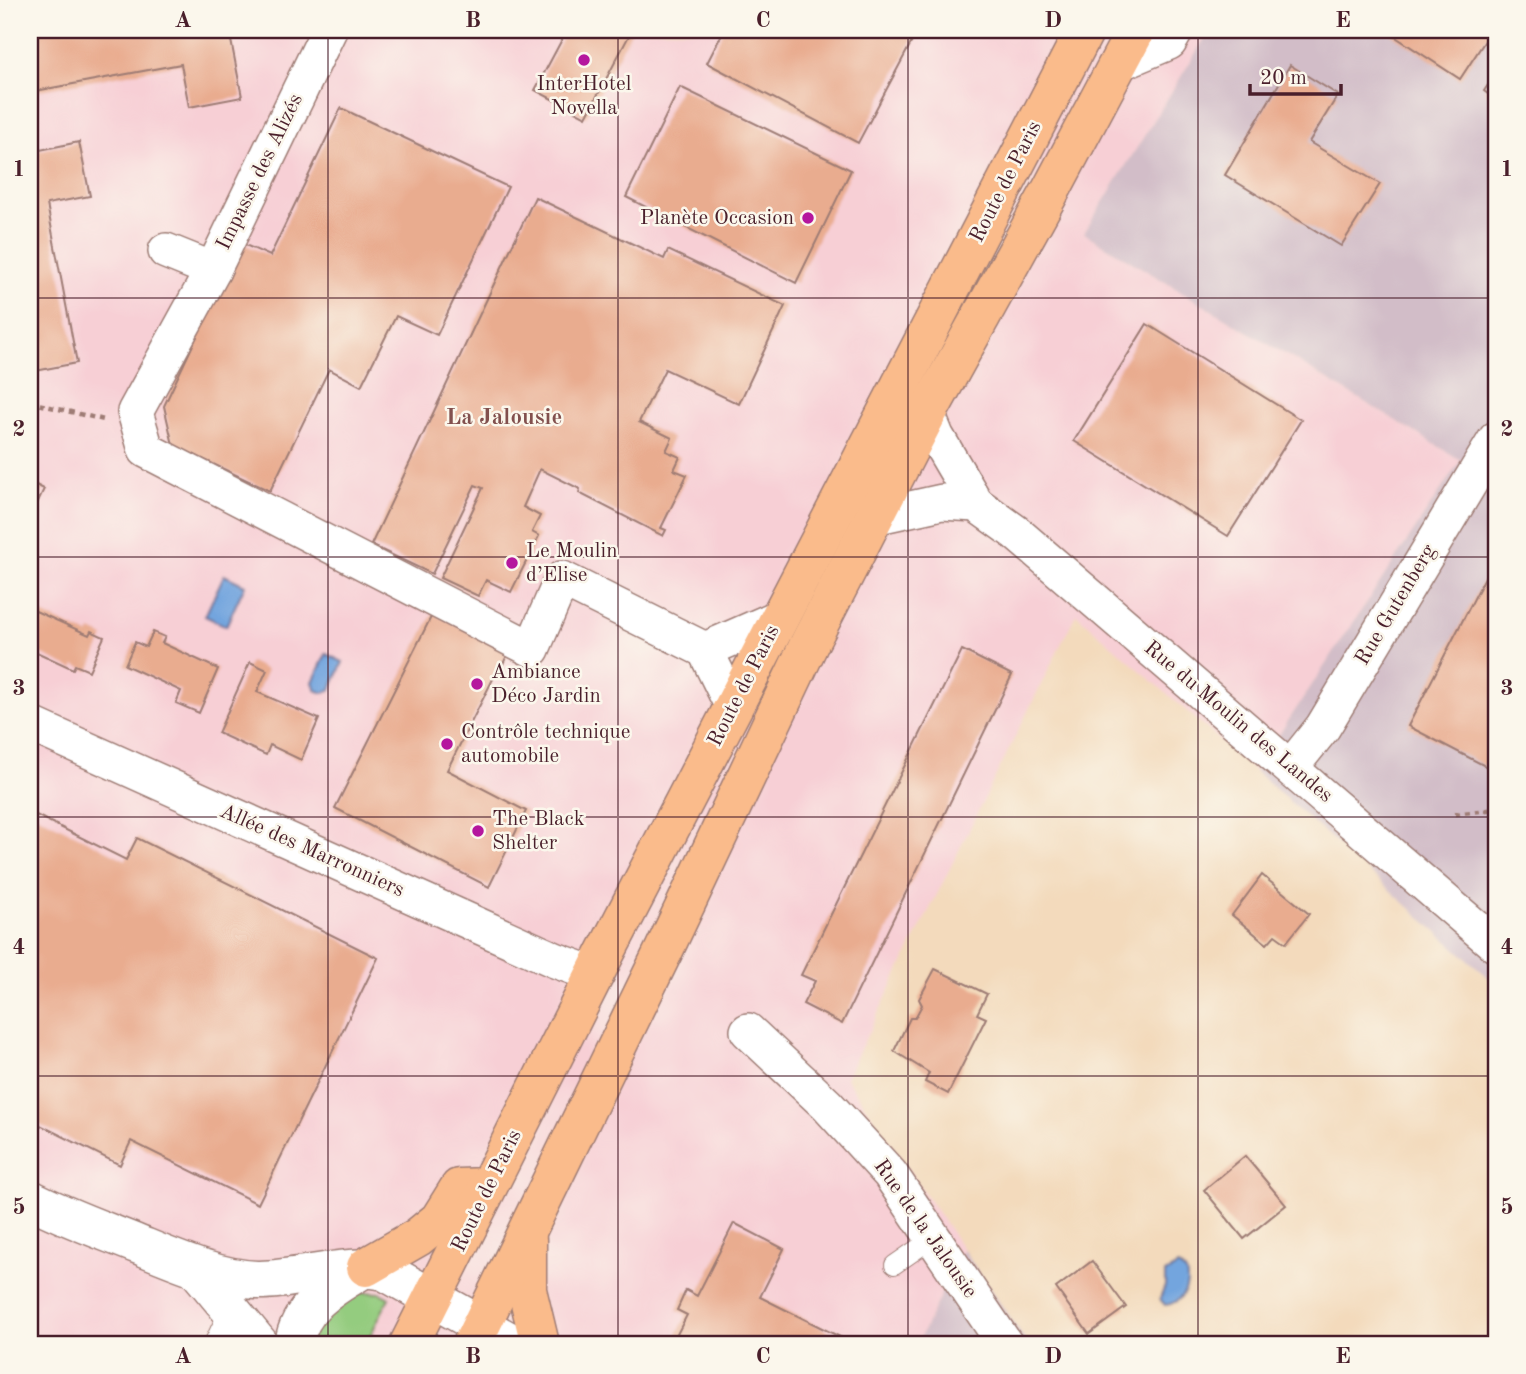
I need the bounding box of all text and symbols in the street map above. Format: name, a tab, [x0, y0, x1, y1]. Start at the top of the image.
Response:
text: A	[174, 9, 192, 32]
text: B	[465, 9, 481, 32]
text: C	[755, 9, 771, 32]
text: D	[1044, 9, 1062, 32]
text: E	[1335, 9, 1351, 32]
marker: InterHotel Novella	[576, 52, 592, 68]
scale bar	[1250, 52, 1340, 96]
text: 20 m	[1260, 68, 1307, 89]
place label: InterHotel Novella	[537, 74, 632, 119]
street label: Impasse des Alizés	[213, 91, 307, 253]
street label: Route de Paris	[966, 118, 1046, 246]
text: 1	[12, 158, 26, 181]
text: 1	[1500, 158, 1514, 181]
place label: Planète Occasion	[640, 208, 794, 229]
marker: Planète Occasion	[800, 210, 816, 226]
district label: La Jalousie	[446, 406, 562, 429]
text: 2	[12, 418, 26, 441]
text: 2	[1500, 418, 1514, 441]
street label: Rue Gutenberg	[1352, 540, 1441, 669]
place label: Le Moulin d’Elise	[526, 541, 618, 586]
marker: Le Moulin d’Elise	[504, 555, 520, 571]
street label: Route de Paris	[704, 622, 784, 750]
street label: Rue du Moulin des Landes	[1140, 637, 1336, 807]
place label: Ambiance Déco Jardin	[491, 662, 601, 707]
marker: Ambiance Déco Jardin	[469, 676, 485, 692]
text: 3	[12, 677, 26, 700]
text: 3	[1500, 677, 1514, 700]
place label: Contrôle technique automobile	[461, 722, 630, 767]
marker: Contrôle technique automobile	[439, 736, 455, 752]
street label: Allée des Marronniers	[217, 801, 407, 901]
place label: The Black Shelter	[492, 809, 585, 854]
marker: The Black Shelter	[470, 823, 486, 839]
text: 4	[12, 936, 26, 959]
text: 4	[1500, 936, 1514, 959]
street label: Route de Paris	[448, 1127, 526, 1255]
street label: Rue de la Jalousie	[869, 1156, 981, 1302]
text: 5	[12, 1196, 26, 1219]
text: 5	[1500, 1196, 1514, 1219]
text: A	[174, 1345, 192, 1368]
text: B	[465, 1345, 481, 1368]
text: C	[755, 1345, 771, 1368]
text: D	[1044, 1345, 1062, 1368]
text: E	[1335, 1345, 1351, 1368]

